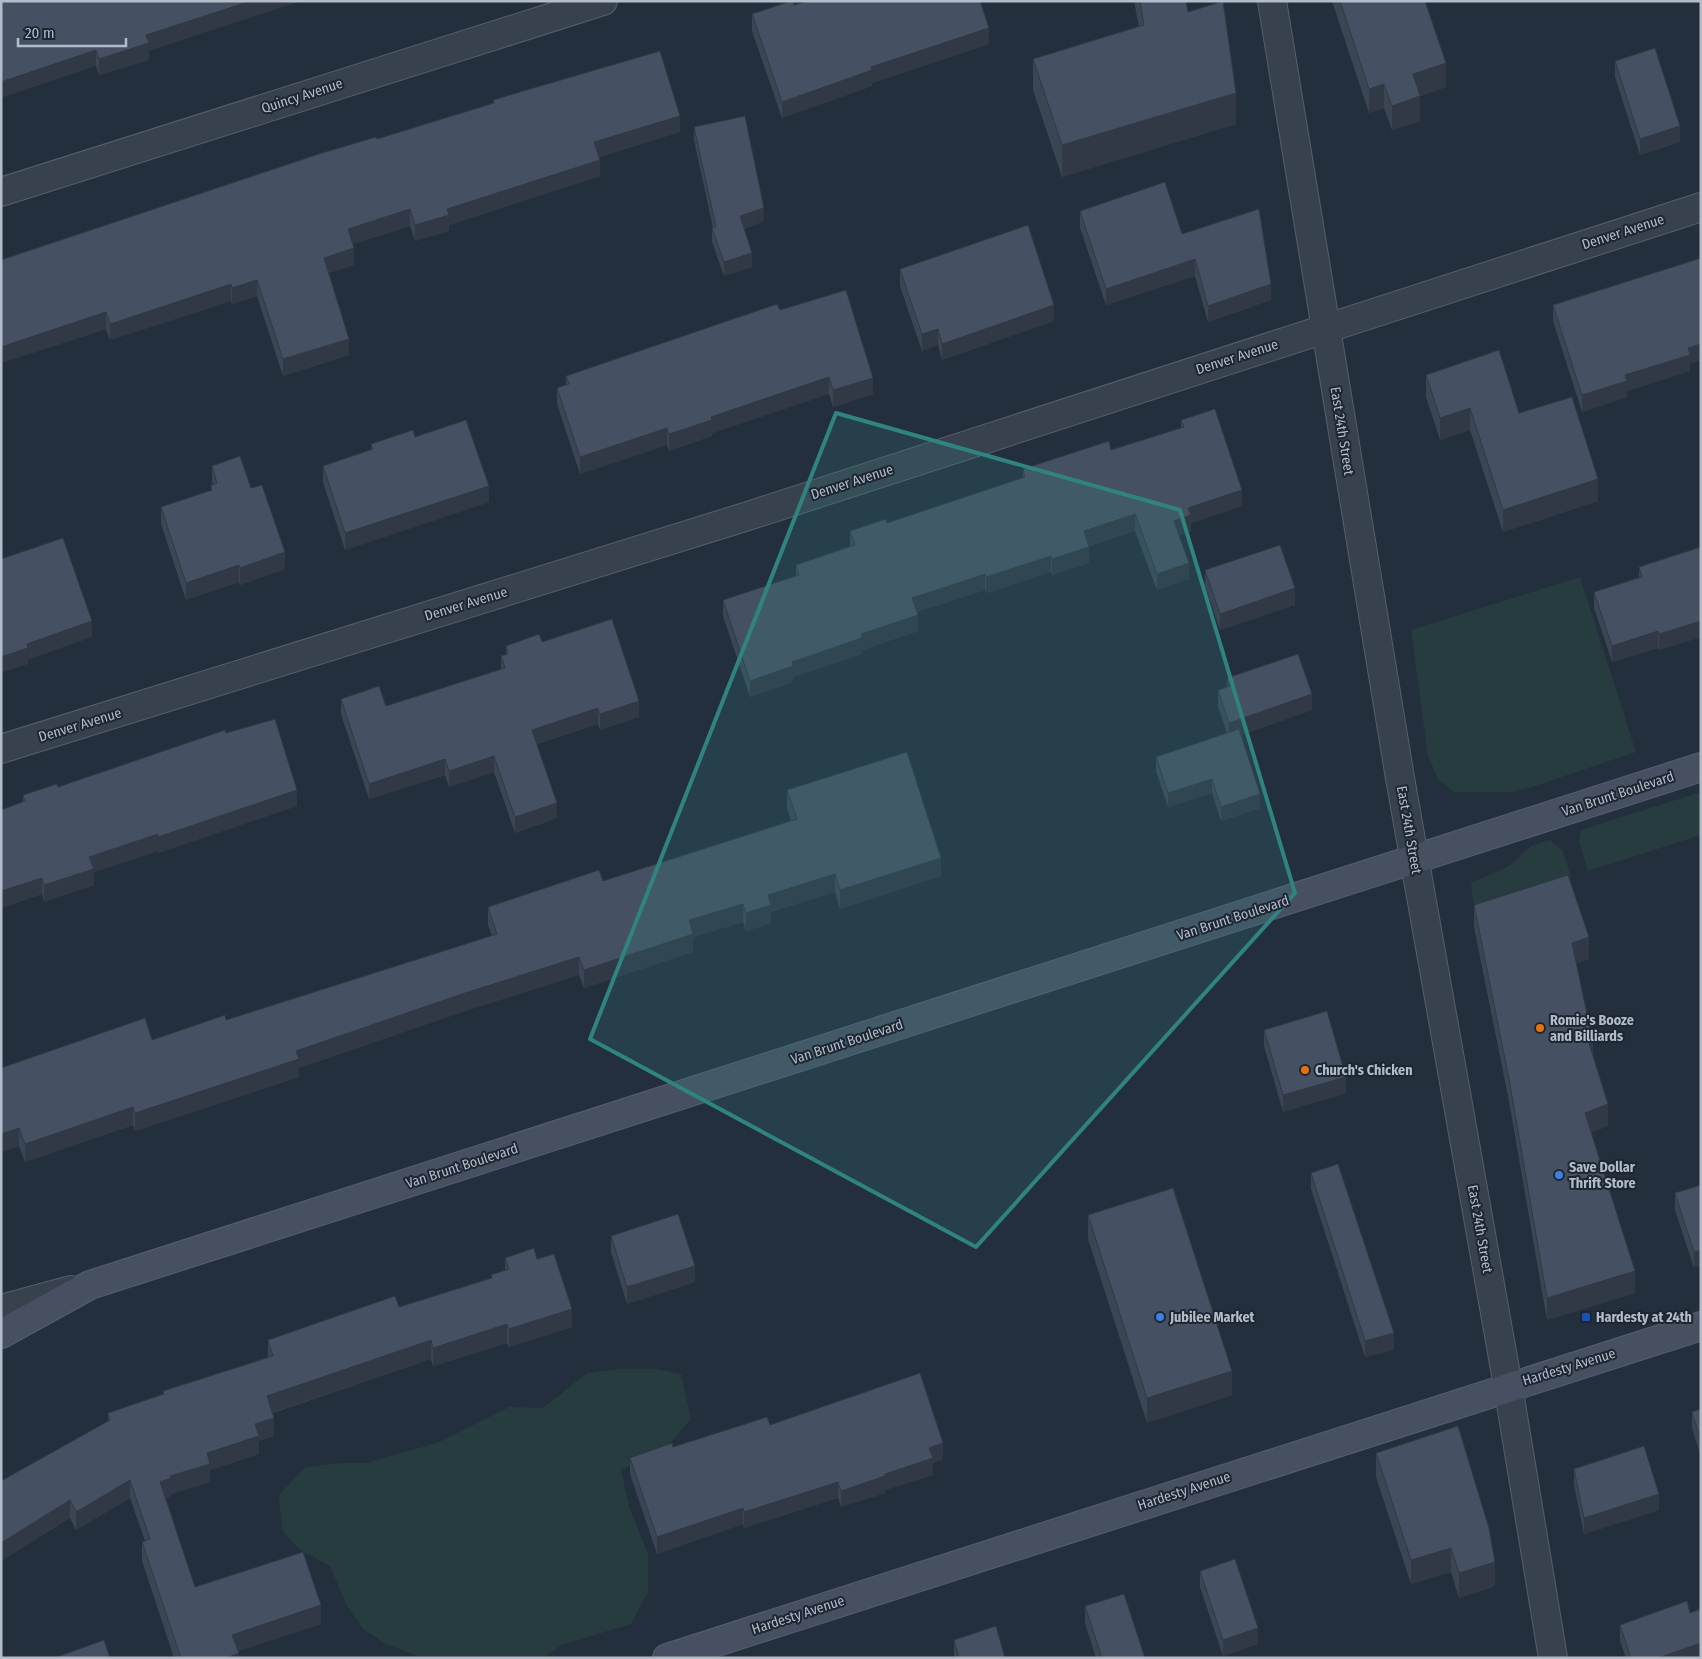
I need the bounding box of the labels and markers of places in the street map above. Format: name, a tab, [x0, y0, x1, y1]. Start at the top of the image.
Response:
place label: Romie's Booze and Billiards	[1550, 1012, 1634, 1045]
marker: Romie's Booze and Billiards	[1534, 1022, 1546, 1034]
place label: Church's Chicken	[1315, 1062, 1413, 1079]
marker: Church's Chicken	[1299, 1064, 1311, 1076]
place label: Save Dollar Thrift Store	[1569, 1159, 1636, 1192]
marker: Save Dollar Thrift Store	[1553, 1169, 1565, 1181]
place label: Jubilee Market	[1169, 1309, 1256, 1326]
place label: Hardesty at 24th	[1596, 1309, 1692, 1326]
marker: Jubilee Market	[1154, 1311, 1166, 1323]
marker: Hardesty at 24th	[1580, 1311, 1592, 1323]

